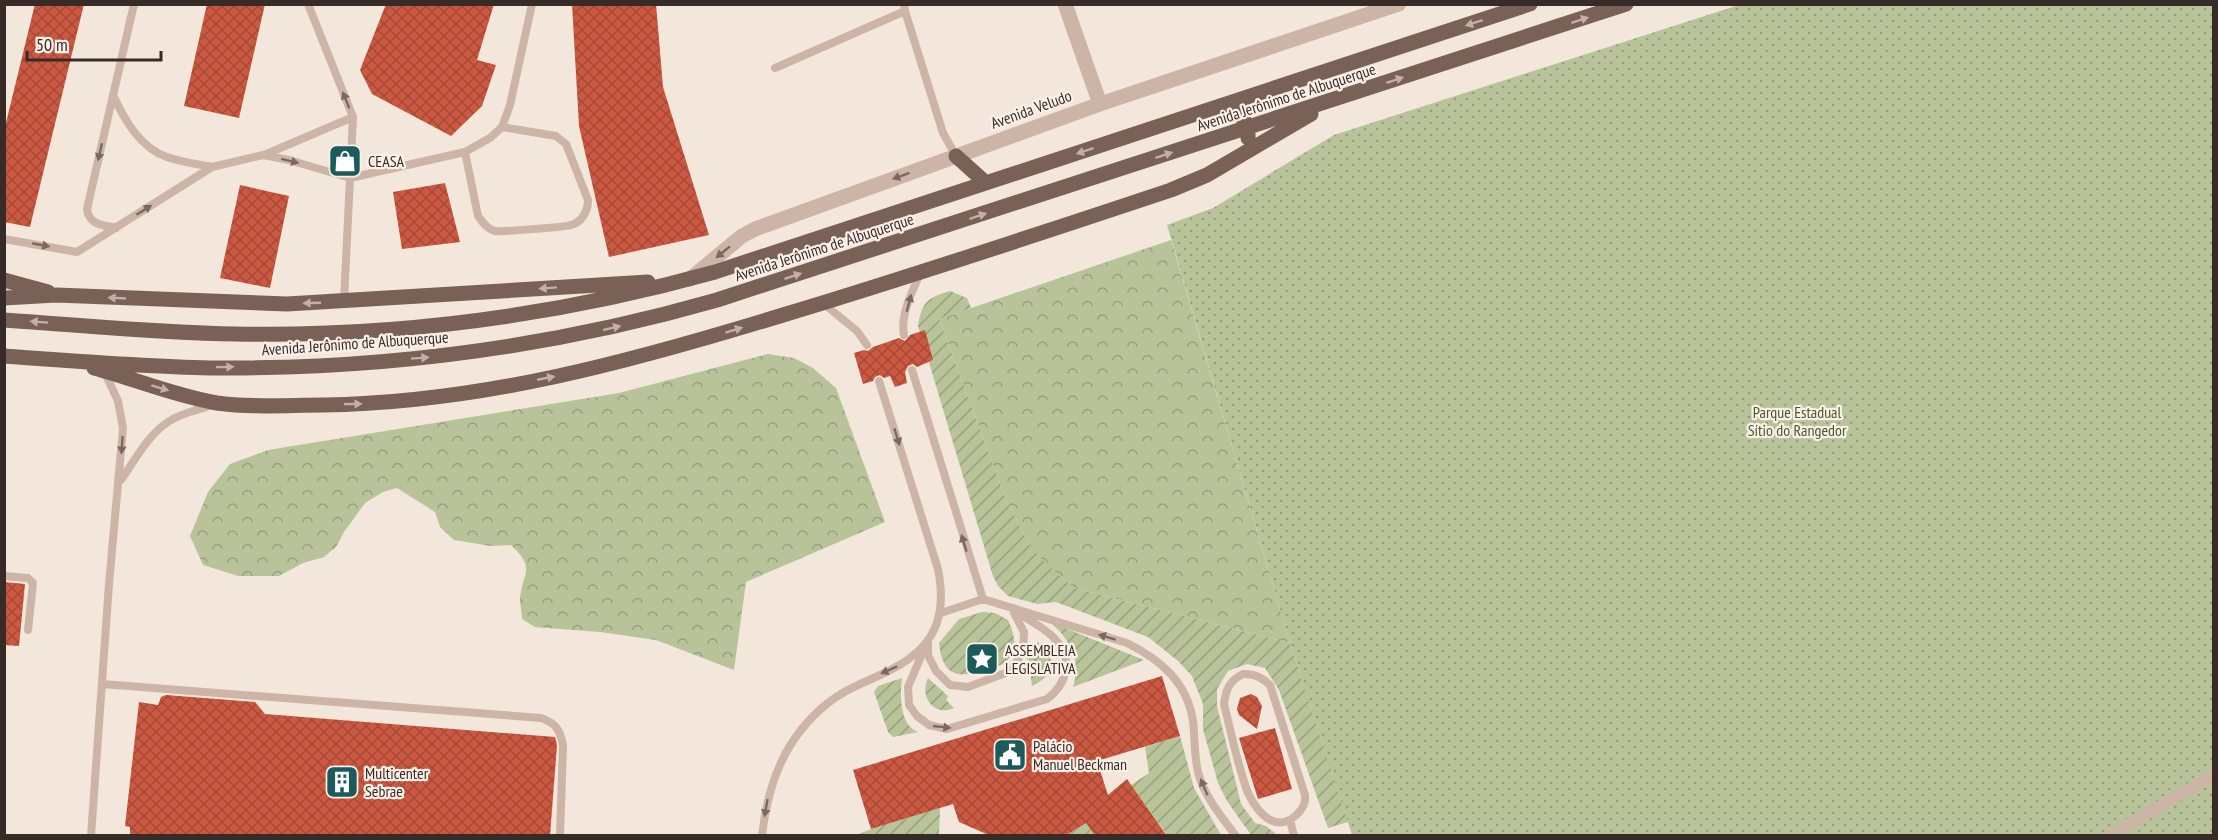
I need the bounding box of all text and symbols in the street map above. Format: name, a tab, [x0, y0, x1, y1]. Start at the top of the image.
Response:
one-way arrow	[1571, 14, 1589, 24]
one-way arrow	[1465, 19, 1483, 28]
scale bar	[27, 24, 160, 62]
text: 50 m	[36, 33, 68, 56]
street label: Avenida Jerônimo de Albuquerque	[1194, 59, 1378, 135]
one-way arrow	[1386, 75, 1404, 84]
street label: Avenida Veludo	[988, 85, 1074, 133]
one-way arrow	[341, 91, 350, 109]
one-way arrow	[95, 143, 105, 161]
shop icon: CEASA	[327, 143, 363, 179]
one-way arrow	[1076, 146, 1094, 156]
one-way arrow	[1155, 150, 1173, 160]
place label: CEASA	[368, 151, 405, 171]
one-way arrow	[281, 156, 299, 166]
one-way arrow	[892, 172, 910, 181]
one-way arrow	[136, 204, 152, 215]
street label: Avenida Jerônimo de Albuquerque	[732, 209, 916, 285]
one-way arrow	[969, 210, 987, 220]
one-way arrow	[31, 241, 50, 250]
one-way arrow	[715, 246, 731, 259]
one-way arrow	[784, 271, 802, 280]
one-way arrow	[539, 283, 558, 293]
one-way arrow	[107, 293, 126, 302]
one-way arrow	[904, 294, 914, 312]
one-way arrow	[302, 298, 321, 308]
one-way arrow	[30, 318, 49, 327]
one-way arrow	[603, 323, 622, 332]
one-way arrow	[725, 325, 743, 334]
street label: Avenida Jerônimo de Albuquerque	[261, 326, 449, 360]
one-way arrow	[410, 353, 429, 363]
one-way arrow	[215, 362, 234, 372]
one-way arrow	[536, 373, 555, 382]
one-way arrow	[151, 384, 169, 393]
one-way arrow	[343, 399, 362, 409]
park label: Parque Estadual Sítio do Rangedor	[1748, 402, 1847, 440]
one-way arrow	[893, 428, 902, 446]
one-way arrow	[117, 436, 127, 455]
one-way arrow	[959, 534, 969, 552]
one-way arrow	[1098, 632, 1116, 641]
place label: ASSEMBLEIA LEGISLATIVA	[1005, 640, 1076, 678]
place icon: ASSEMBLEIA LEGISLATIVA	[964, 641, 1000, 677]
one-way arrow	[880, 666, 898, 675]
one-way arrow	[933, 722, 952, 731]
place label: Palácio Manuel Beckman	[1033, 736, 1127, 774]
public building icon: Palácio Manuel Beckman	[992, 737, 1028, 773]
place label: Multicenter Sebrae	[365, 763, 429, 801]
building icon: Multicenter Sebrae	[324, 764, 360, 800]
one-way arrow	[1199, 777, 1209, 795]
one-way arrow	[761, 799, 770, 818]

